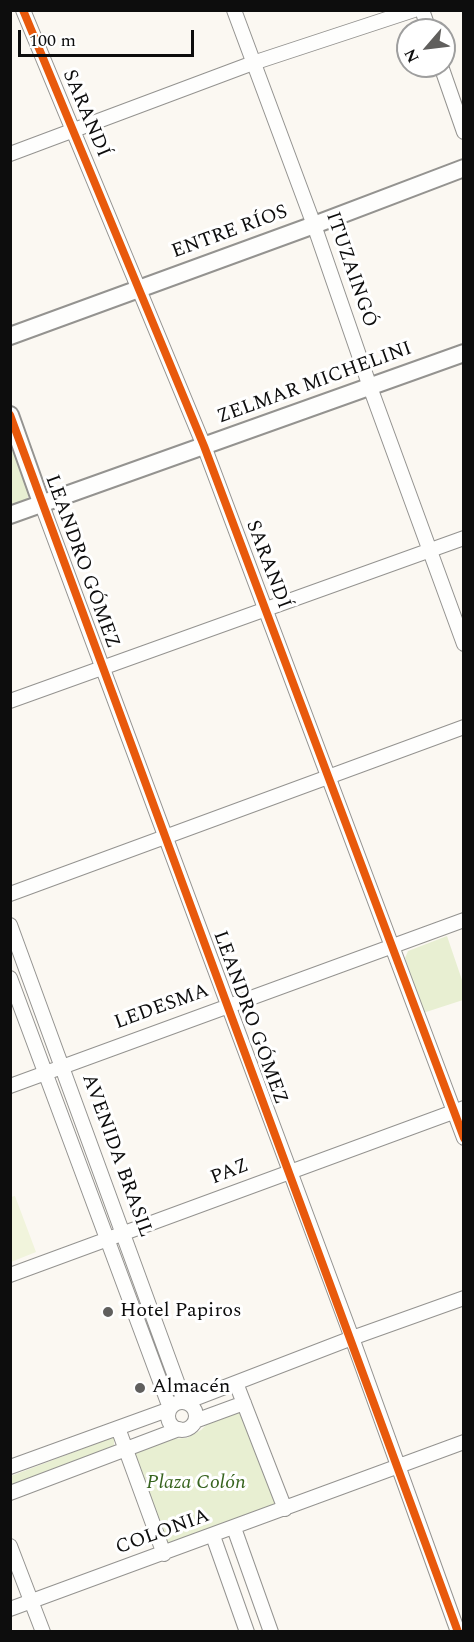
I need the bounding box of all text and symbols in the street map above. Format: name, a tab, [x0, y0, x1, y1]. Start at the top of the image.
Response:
scale bar	[21, 18, 196, 56]
north arrow	[396, 18, 456, 78]
text: 100 m	[29, 27, 76, 54]
text: N	[398, 44, 426, 67]
street label: SARANDÍ	[56, 67, 114, 161]
street label: ENTRE RÍOS	[169, 201, 291, 265]
street label: ITUZAINGÓ	[319, 209, 381, 331]
street label: ZELMAR MICHELINI	[214, 338, 416, 430]
street label: LEANDRO GÓMEZ	[38, 472, 124, 652]
street label: SARANDÍ	[239, 517, 295, 613]
street label: LEANDRO GÓMEZ	[206, 928, 292, 1108]
street label: LEDESMA	[111, 980, 213, 1036]
street label: AVENIDA BRASIL	[75, 1071, 157, 1241]
street label: PAZ	[207, 1155, 253, 1191]
place label: Hotel Papiros	[120, 1300, 242, 1324]
marker: Hotel Papiros	[101, 1305, 115, 1319]
place label: Almacén	[152, 1376, 230, 1400]
marker: Almacén	[133, 1381, 147, 1395]
park label: Plaza Colón	[146, 1472, 246, 1496]
street label: COLONIA	[113, 1505, 213, 1561]

